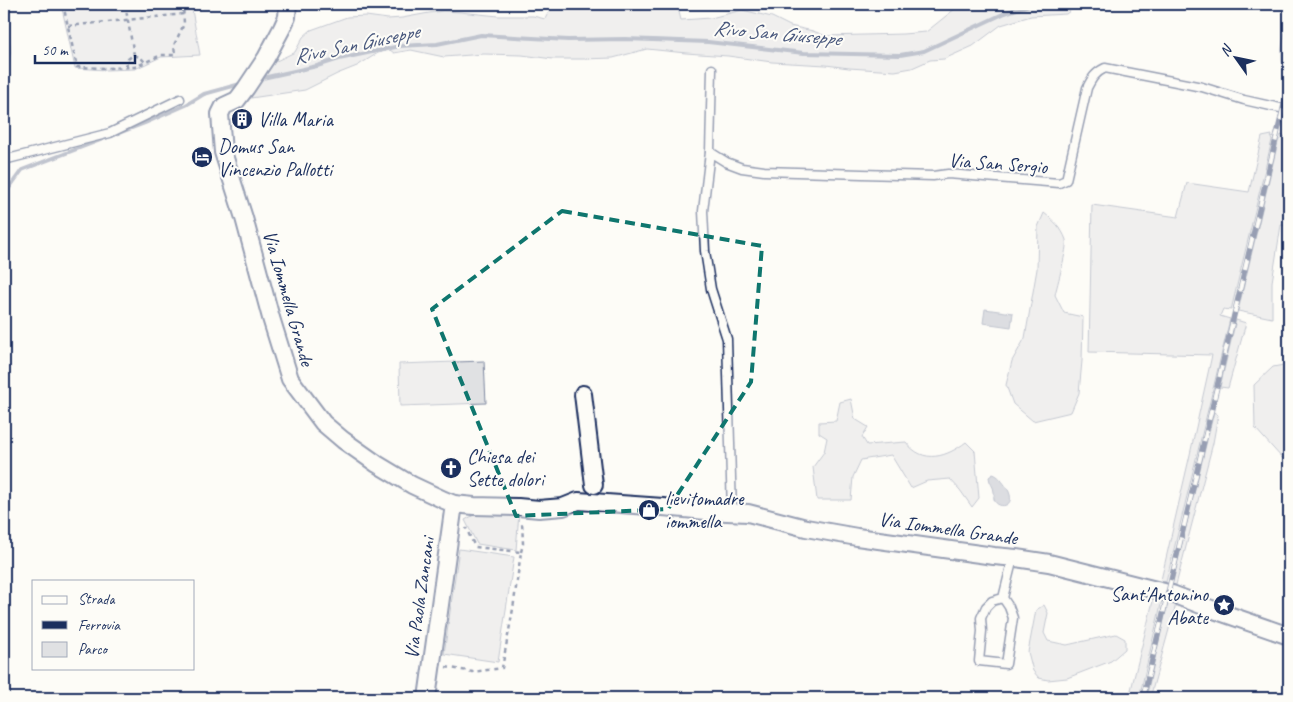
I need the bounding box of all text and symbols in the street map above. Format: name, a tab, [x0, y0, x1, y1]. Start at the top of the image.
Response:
water label: Rivo San Giuseppe	[713, 15, 845, 52]
water label: Rivo San Giuseppe	[291, 17, 424, 70]
scale bar	[35, 32, 135, 64]
north arrow	[1210, 32, 1260, 82]
text: 50 m	[42, 41, 69, 60]
text: N	[1216, 41, 1236, 59]
building icon: Villa Maria	[230, 107, 254, 131]
place label: Villa Maria	[258, 107, 335, 132]
place label: Domus San Vincenzio Pallotti	[218, 134, 334, 182]
hotel icon: Domus San Vincenzio Pallotti	[190, 145, 214, 169]
street label: Via San Sergio	[948, 148, 1049, 179]
street label: Via Iommella Grande	[257, 228, 320, 370]
place label: Chiesa dei Sette dolori	[467, 444, 546, 492]
church icon: Chiesa dei Sette dolori	[439, 456, 463, 480]
place label: lievitomadre iommella	[665, 486, 745, 534]
shop icon: lievitomadre iommella	[637, 498, 661, 522]
street label: Via Iommella Grande	[877, 506, 1020, 551]
street label: Via Paola Zancani	[399, 533, 441, 660]
legend	[32, 580, 195, 670]
place label: Sant'Antonino Abate	[1110, 582, 1209, 630]
text: Strada	[78, 590, 115, 609]
place icon: Sant'Antonino Abate	[1212, 593, 1236, 617]
text: Ferrovia	[78, 616, 121, 635]
text: Parco	[78, 640, 109, 659]

